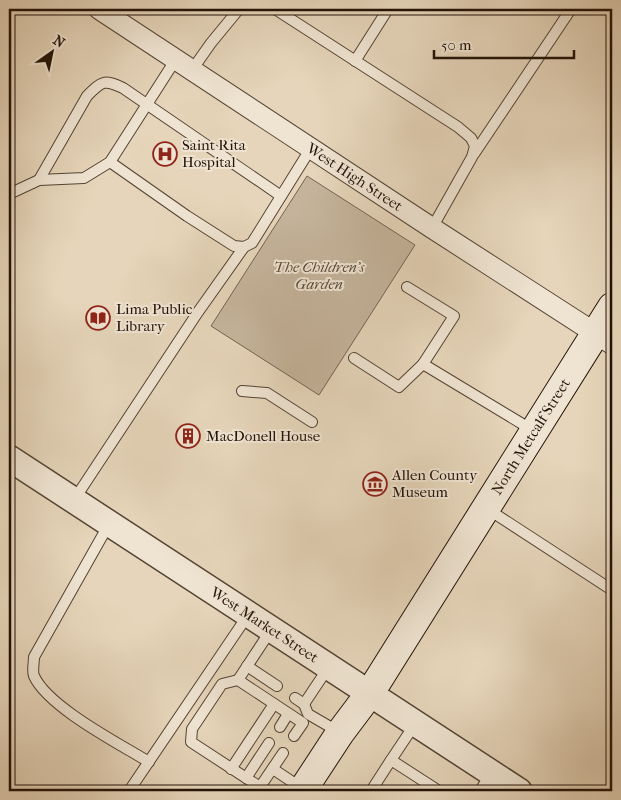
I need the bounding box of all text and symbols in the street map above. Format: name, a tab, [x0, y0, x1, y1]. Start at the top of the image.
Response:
north arrow	[28, 28, 78, 78]
scale bar	[434, 28, 574, 60]
text: N	[50, 31, 68, 52]
text: 50 m	[441, 36, 472, 54]
place label: Saint Rita Hospital	[182, 136, 247, 171]
street label: West High Street	[303, 139, 406, 215]
hospital icon: Saint Rita Hospital	[152, 141, 178, 167]
park label: The Children’s Garden	[274, 258, 365, 293]
place label: Lima Public Library	[116, 300, 193, 335]
library icon: Lima Public Library	[85, 305, 111, 331]
street label: North Metcalf Street	[488, 374, 574, 498]
building icon: MacDonell House	[175, 423, 201, 449]
place label: MacDonell House	[206, 427, 321, 445]
place label: Allen County Museum	[391, 466, 478, 501]
museum icon: Allen County Museum	[362, 471, 388, 497]
street label: West Market Street	[206, 582, 322, 667]

